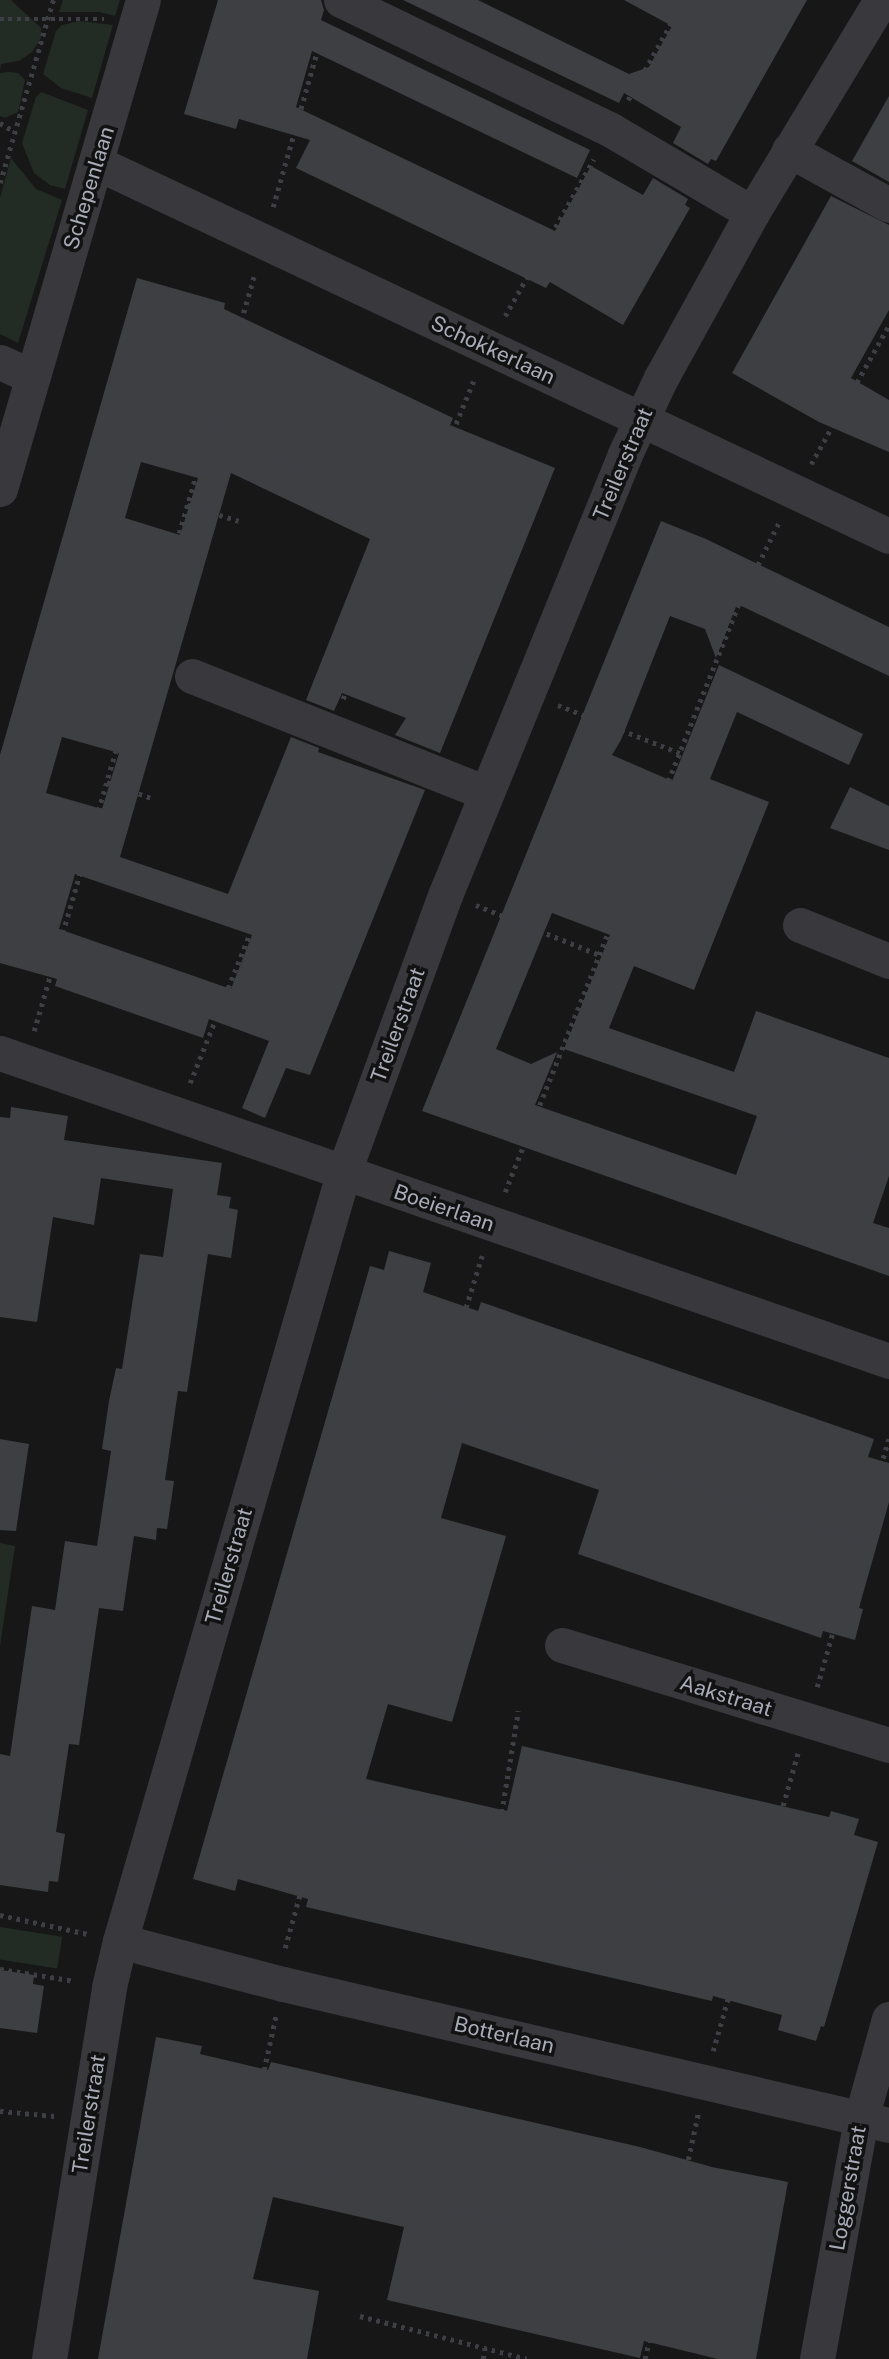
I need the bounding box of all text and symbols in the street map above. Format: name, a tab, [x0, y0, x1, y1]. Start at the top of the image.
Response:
street label: Schepenlaan	[58, 123, 120, 253]
street label: Schokkerlaan	[427, 310, 559, 390]
street label: Treilerstraat	[588, 404, 658, 524]
street label: Treilerstraat	[366, 964, 430, 1086]
street label: Boeierlaan	[390, 1179, 498, 1237]
street label: Treilerstraat	[200, 1505, 258, 1627]
street label: Aakstraat	[677, 1670, 775, 1722]
street label: Botterlaan	[451, 2011, 557, 2059]
street label: Treilerstraat	[67, 2053, 111, 2175]
street label: Loggerstraat	[825, 2124, 871, 2252]

